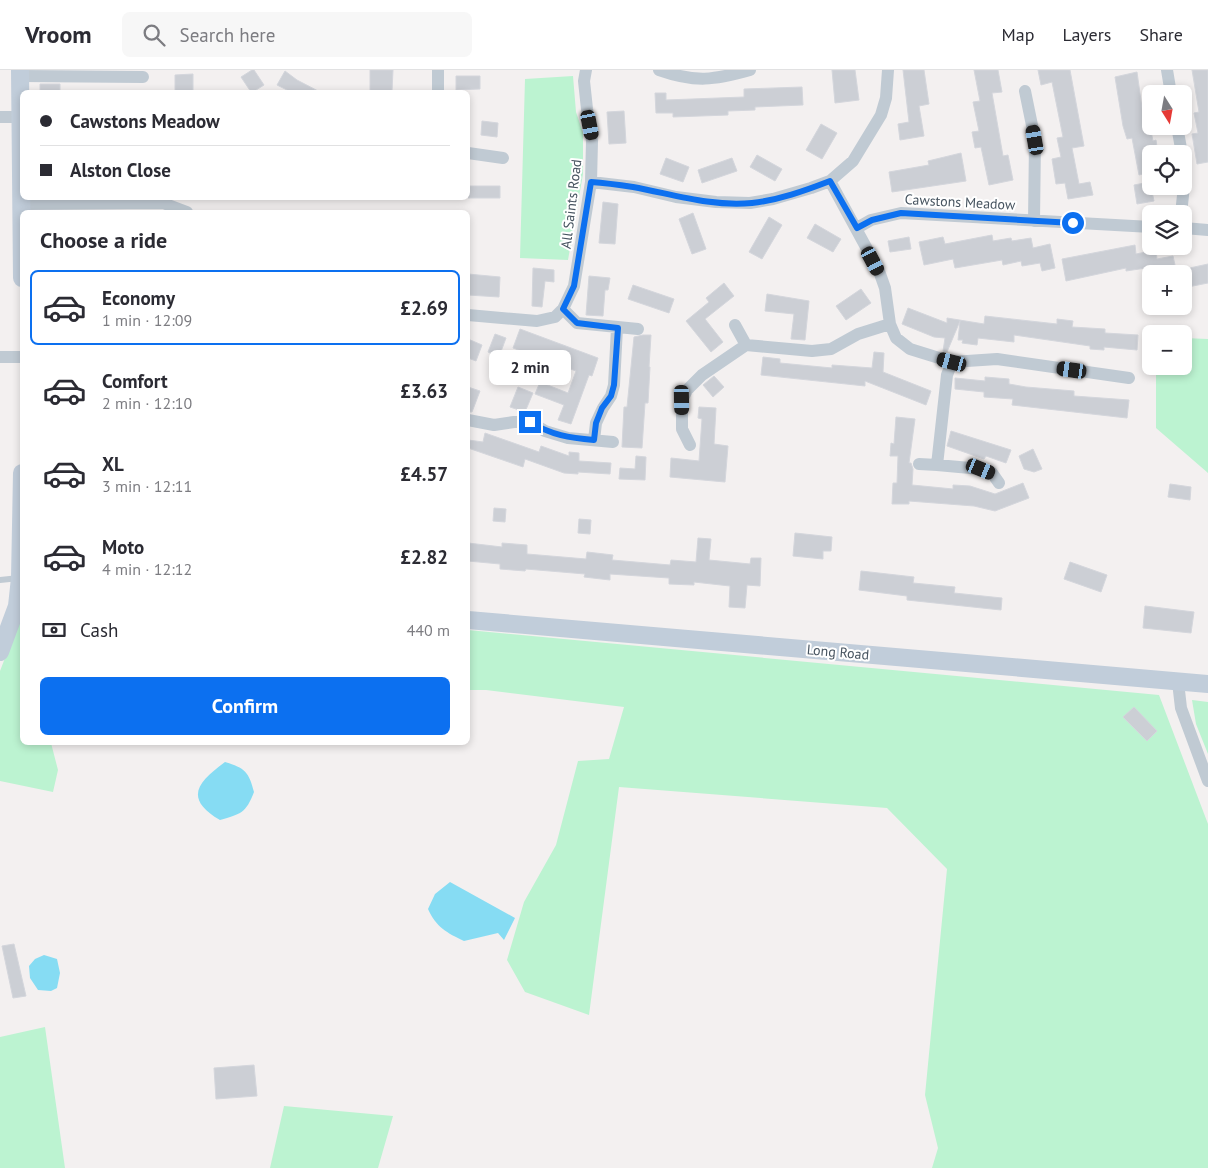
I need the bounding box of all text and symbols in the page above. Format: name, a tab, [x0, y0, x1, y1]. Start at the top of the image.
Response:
search box	[122, 12, 472, 57]
text: Vroom	[25, 19, 92, 50]
icon: search	[140, 21, 168, 49]
text: Search here	[180, 23, 275, 47]
text: Map	[1002, 23, 1034, 46]
text: Layers	[1062, 23, 1111, 46]
text: Share	[1139, 23, 1183, 46]
north arrow	[1142, 85, 1192, 135]
map controls	[1142, 85, 1192, 375]
text: Cawstons Meadow	[70, 109, 220, 133]
car	[579, 109, 600, 141]
car	[1025, 124, 1044, 156]
button: locate	[1142, 145, 1192, 195]
text: Alston Close	[70, 158, 171, 182]
street label: All Saints Road	[557, 158, 585, 250]
street label: Cawstons Meadow	[904, 190, 1016, 214]
button: layers	[1142, 205, 1192, 255]
route start	[1062, 212, 1084, 234]
text: Choose a ride	[40, 226, 167, 254]
car	[859, 244, 886, 278]
button: +	[1142, 265, 1192, 315]
icon: car	[42, 285, 87, 330]
text: Economy	[102, 286, 175, 310]
text: £2.69	[400, 296, 448, 320]
text: 1 min · 12:09	[102, 310, 192, 330]
button: −	[1142, 325, 1192, 375]
callout: 2 min	[489, 350, 571, 384]
car	[935, 351, 968, 373]
text: 2 min	[510, 357, 550, 377]
car	[1056, 360, 1087, 380]
icon: car	[42, 368, 87, 413]
text: Comfort	[102, 369, 168, 393]
text: £3.63	[400, 379, 448, 403]
car	[674, 385, 689, 415]
text: 2 min · 12:10	[102, 393, 192, 413]
route end	[519, 411, 541, 433]
icon: car	[42, 451, 87, 496]
text: XL	[102, 452, 124, 476]
car	[964, 456, 997, 482]
text: £4.57	[400, 462, 448, 486]
text: 3 min · 12:11	[102, 476, 192, 496]
icon: car	[42, 534, 87, 579]
text: Moto	[102, 535, 144, 559]
text: £2.82	[400, 545, 448, 569]
text: 4 min · 12:12	[102, 559, 192, 579]
icon: cash	[40, 616, 68, 644]
text: Cash	[80, 618, 118, 642]
text: 440 m	[407, 620, 450, 640]
street label: Long Road	[806, 640, 870, 664]
button: Confirm	[40, 677, 450, 735]

